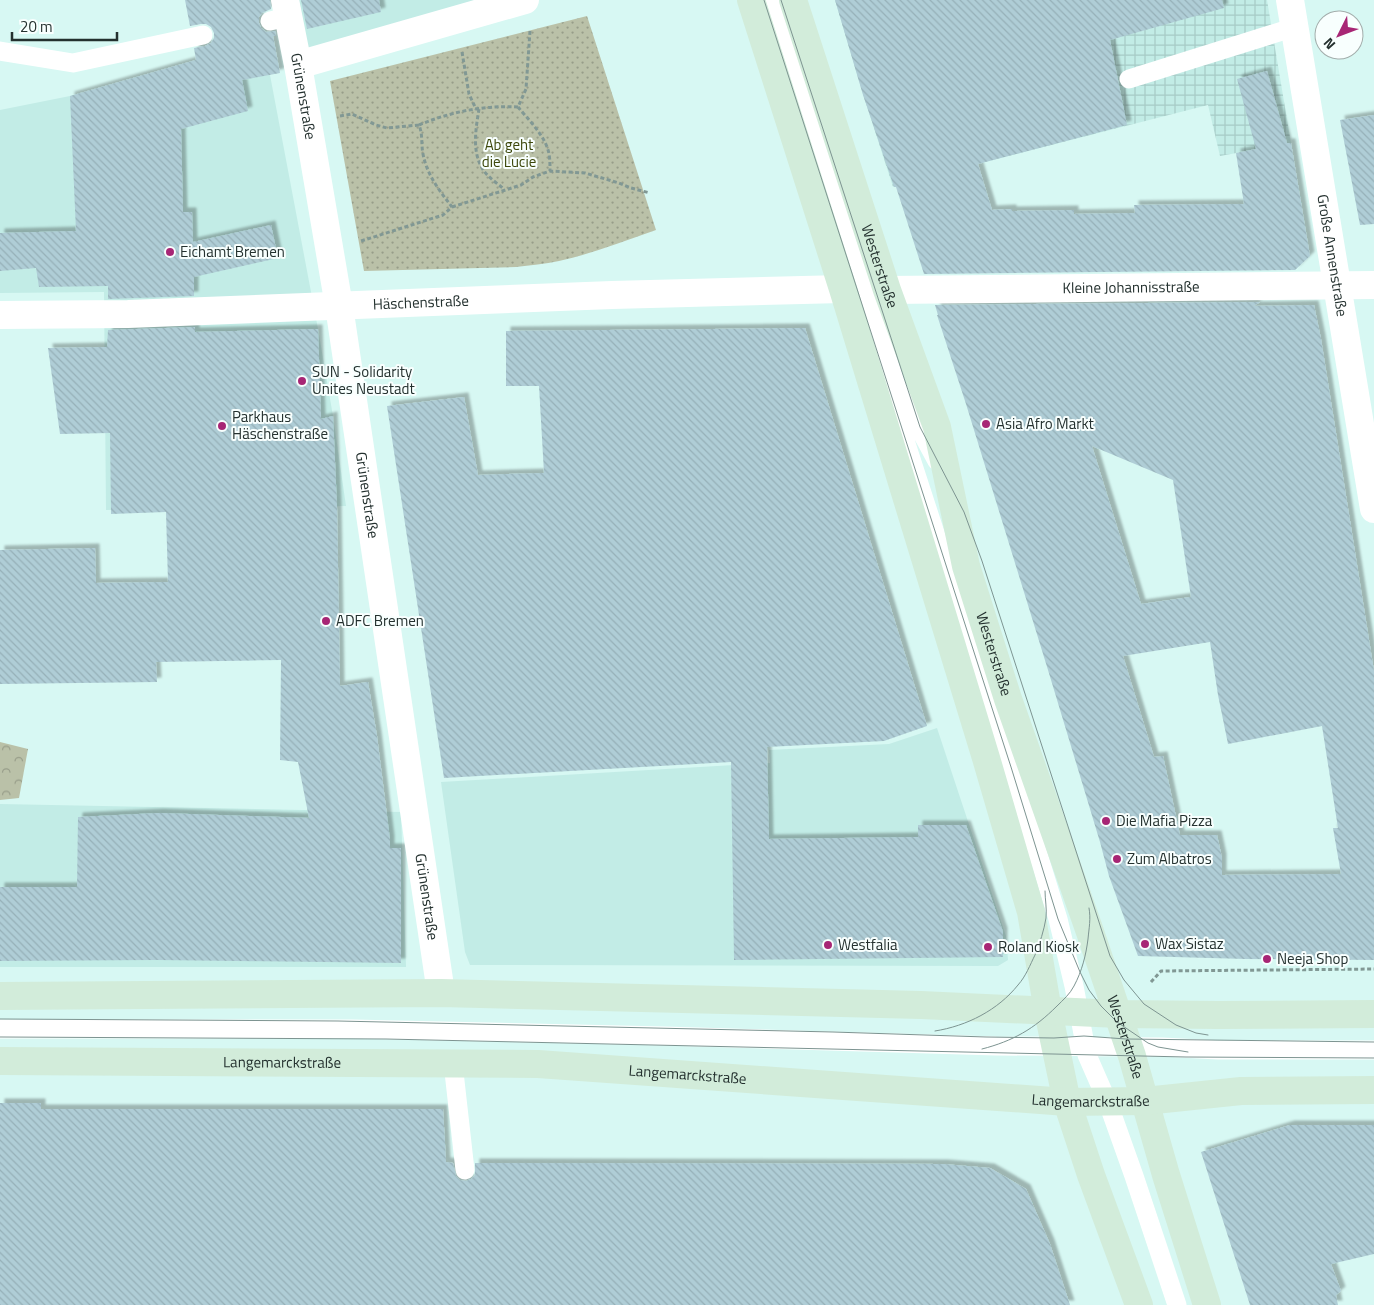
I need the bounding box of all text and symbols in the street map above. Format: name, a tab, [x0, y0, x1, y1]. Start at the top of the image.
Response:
scale bar	[12, 10, 118, 42]
north arrow	[1314, 10, 1364, 60]
text: 20 m	[20, 15, 53, 38]
text: N	[1318, 33, 1340, 55]
street label: Grünenstraße	[285, 51, 322, 141]
park label: Ab geht die Lucie	[482, 133, 536, 173]
street label: Große Annenstraße	[1311, 193, 1354, 318]
street label: Westerstraße	[855, 221, 905, 311]
place label: Eichamt Bremen	[180, 240, 285, 263]
marker: Eichamt Bremen	[164, 246, 176, 258]
street label: Kleine Johannisstraße	[1062, 275, 1200, 299]
street label: Häschenstraße	[372, 289, 469, 315]
place label: SUN - Solidarity Unites Neustadt	[312, 360, 415, 400]
marker: SUN - Solidarity Unites Neustadt	[296, 375, 308, 387]
place label: Parkhaus Häschenstraße	[232, 405, 328, 445]
place label: Asia Afro Markt	[996, 412, 1095, 435]
marker: Asia Afro Markt	[980, 418, 992, 430]
marker: Parkhaus Häschenstraße	[216, 420, 228, 432]
street label: Grünenstraße	[350, 450, 385, 540]
place label: ADFC Bremen	[336, 609, 424, 632]
street label: Westerstraße	[970, 609, 1018, 699]
marker: ADFC Bremen	[320, 615, 332, 627]
place label: Die Mafia Pizza	[1116, 809, 1213, 832]
marker: Die Mafia Pizza	[1100, 815, 1112, 827]
place label: Zum Albatros	[1127, 847, 1212, 870]
street label: Grünenstraße	[409, 852, 445, 942]
marker: Zum Albatros	[1111, 853, 1123, 865]
place label: Wax Sistaz	[1155, 932, 1224, 955]
place label: Westfalia	[838, 933, 898, 956]
place label: Roland Kiosk	[998, 935, 1079, 958]
marker: Wax Sistaz	[1139, 938, 1151, 950]
marker: Westfalia	[822, 939, 834, 951]
marker: Roland Kiosk	[982, 941, 994, 953]
place label: Neeja Shop	[1277, 947, 1348, 970]
marker: Neeja Shop	[1261, 953, 1273, 965]
street label: Westerstraße	[1101, 992, 1150, 1081]
street label: Langemarckstraße	[223, 1050, 341, 1074]
street label: Langemarckstraße	[628, 1059, 747, 1090]
street label: Langemarckstraße	[1031, 1087, 1151, 1113]

